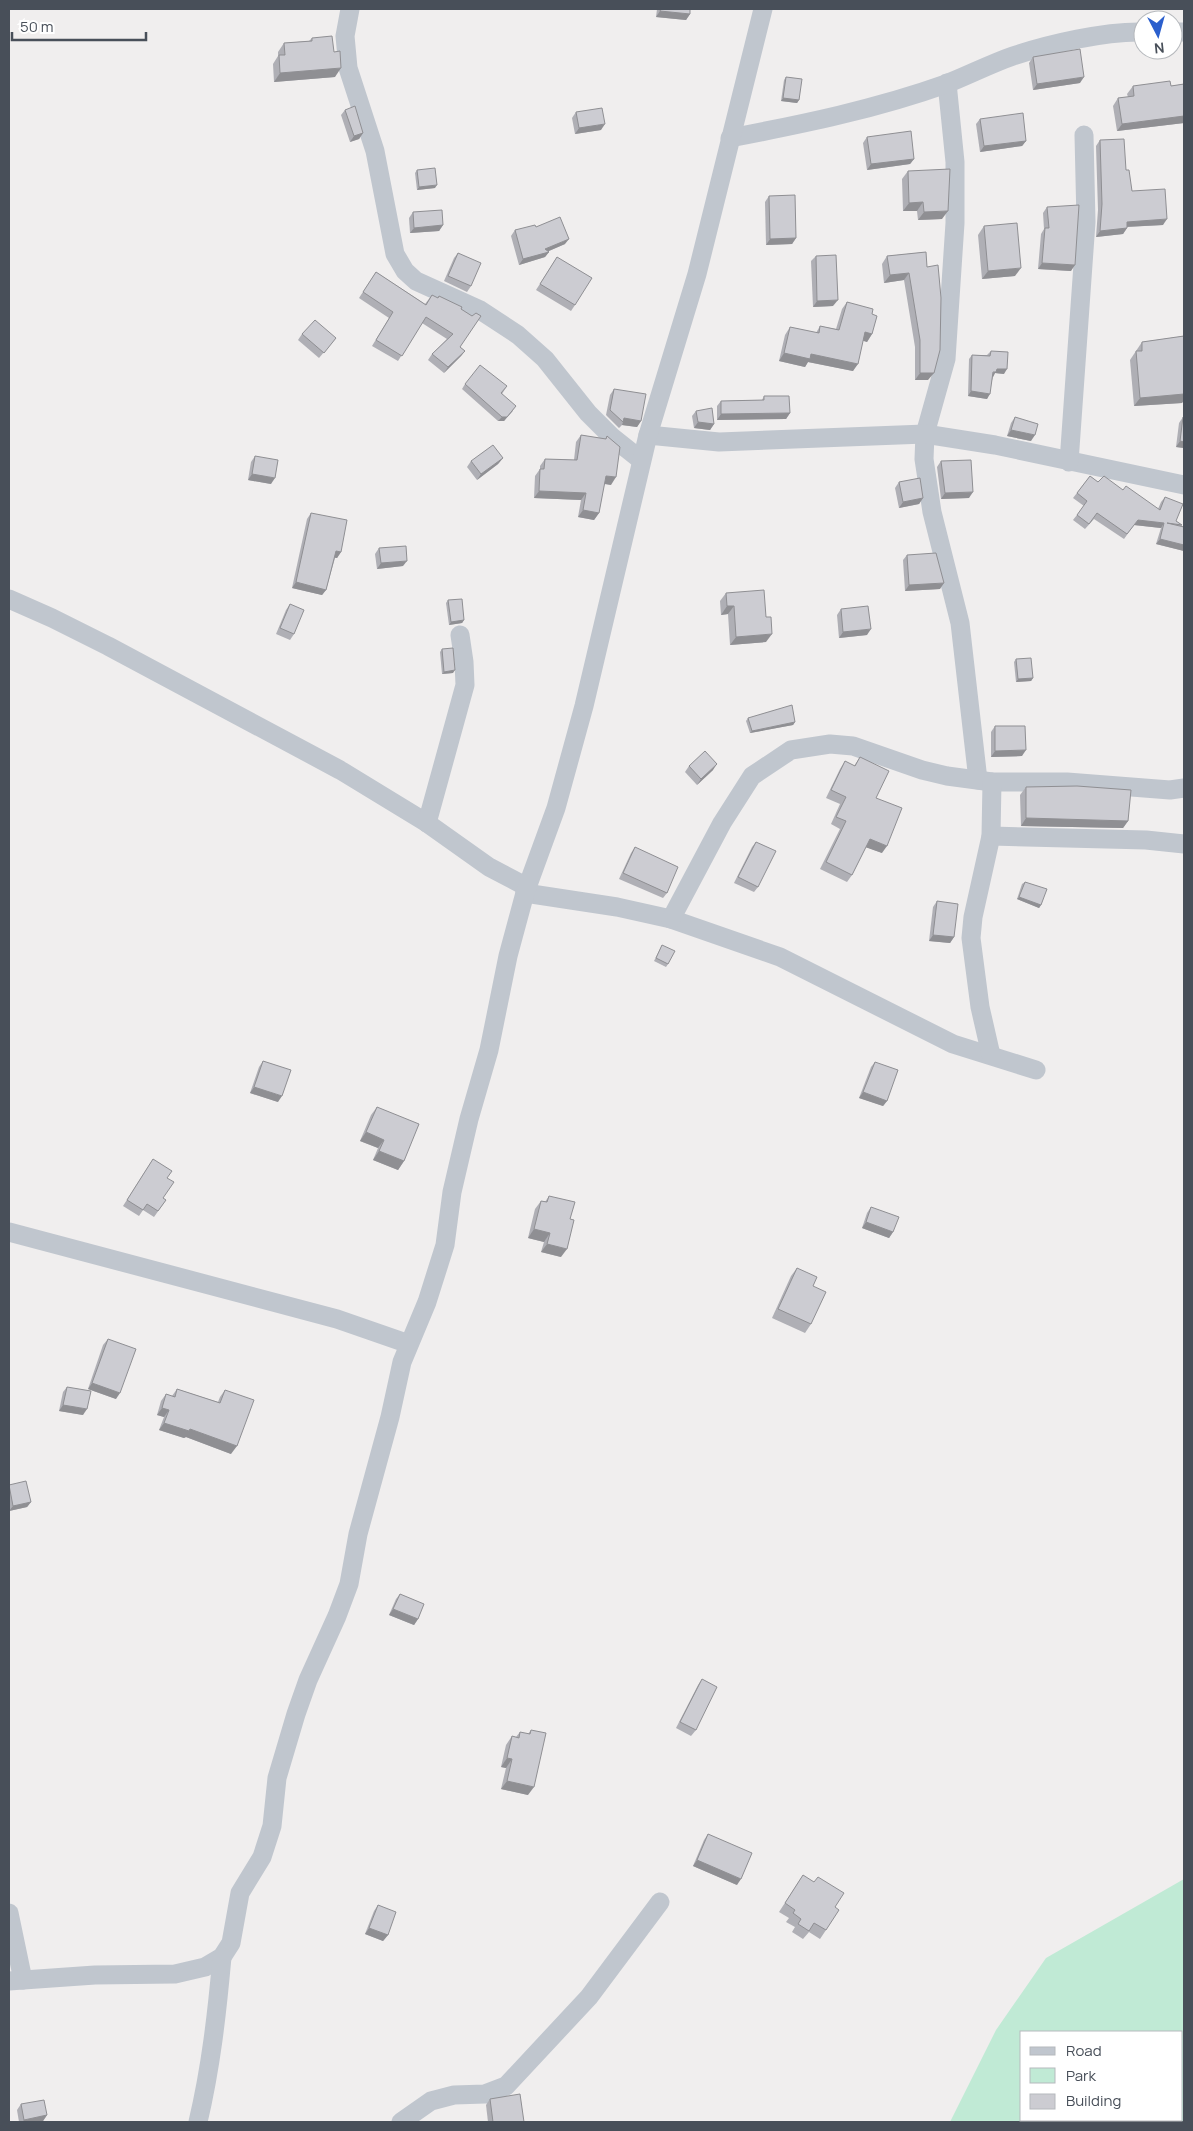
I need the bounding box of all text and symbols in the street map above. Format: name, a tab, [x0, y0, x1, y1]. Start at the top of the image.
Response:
scale bar	[12, 10, 146, 42]
north arrow	[1133, 10, 1183, 60]
text: 50 m	[20, 16, 54, 37]
text: N	[1153, 38, 1165, 58]
legend	[1020, 2031, 1183, 2121]
text: Road	[1066, 2040, 1102, 2061]
text: Park	[1066, 2065, 1096, 2086]
text: Building	[1066, 2090, 1121, 2111]

